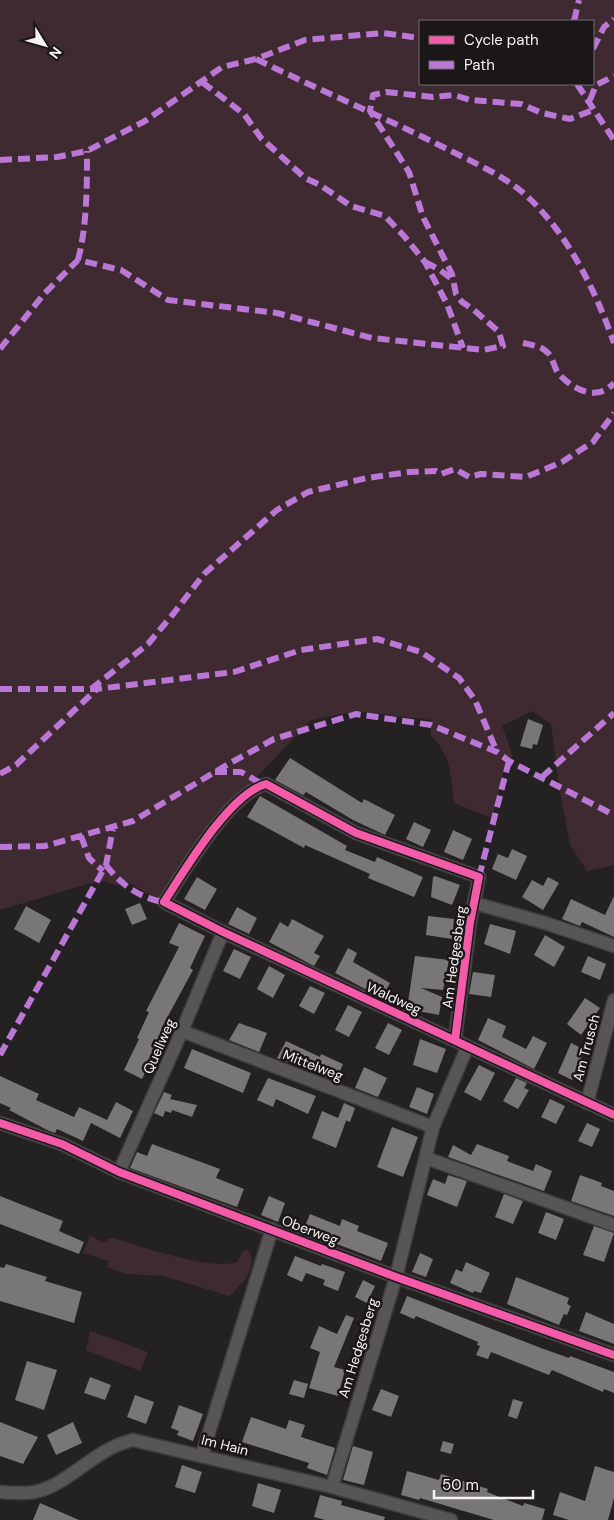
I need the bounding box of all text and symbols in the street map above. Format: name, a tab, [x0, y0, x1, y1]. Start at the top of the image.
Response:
north arrow	[20, 20, 70, 70]
legend	[419, 20, 594, 85]
text: Cycle path	[464, 30, 539, 50]
text: N	[45, 43, 66, 62]
text: Path	[464, 55, 495, 75]
street label: Am Hedgesberg	[438, 904, 470, 1010]
street label: Waldweg	[364, 977, 424, 1019]
street label: Am Trusch	[568, 1012, 604, 1084]
street label: Quellweg	[139, 1015, 179, 1077]
street label: Mittelweg	[280, 1045, 346, 1085]
street label: Oberweg	[279, 1211, 341, 1249]
street label: Am Hedgesberg	[334, 1296, 382, 1400]
street label: Im Hain	[200, 1430, 250, 1460]
scale bar	[434, 1468, 533, 1500]
text: 50 m	[442, 1475, 479, 1495]

